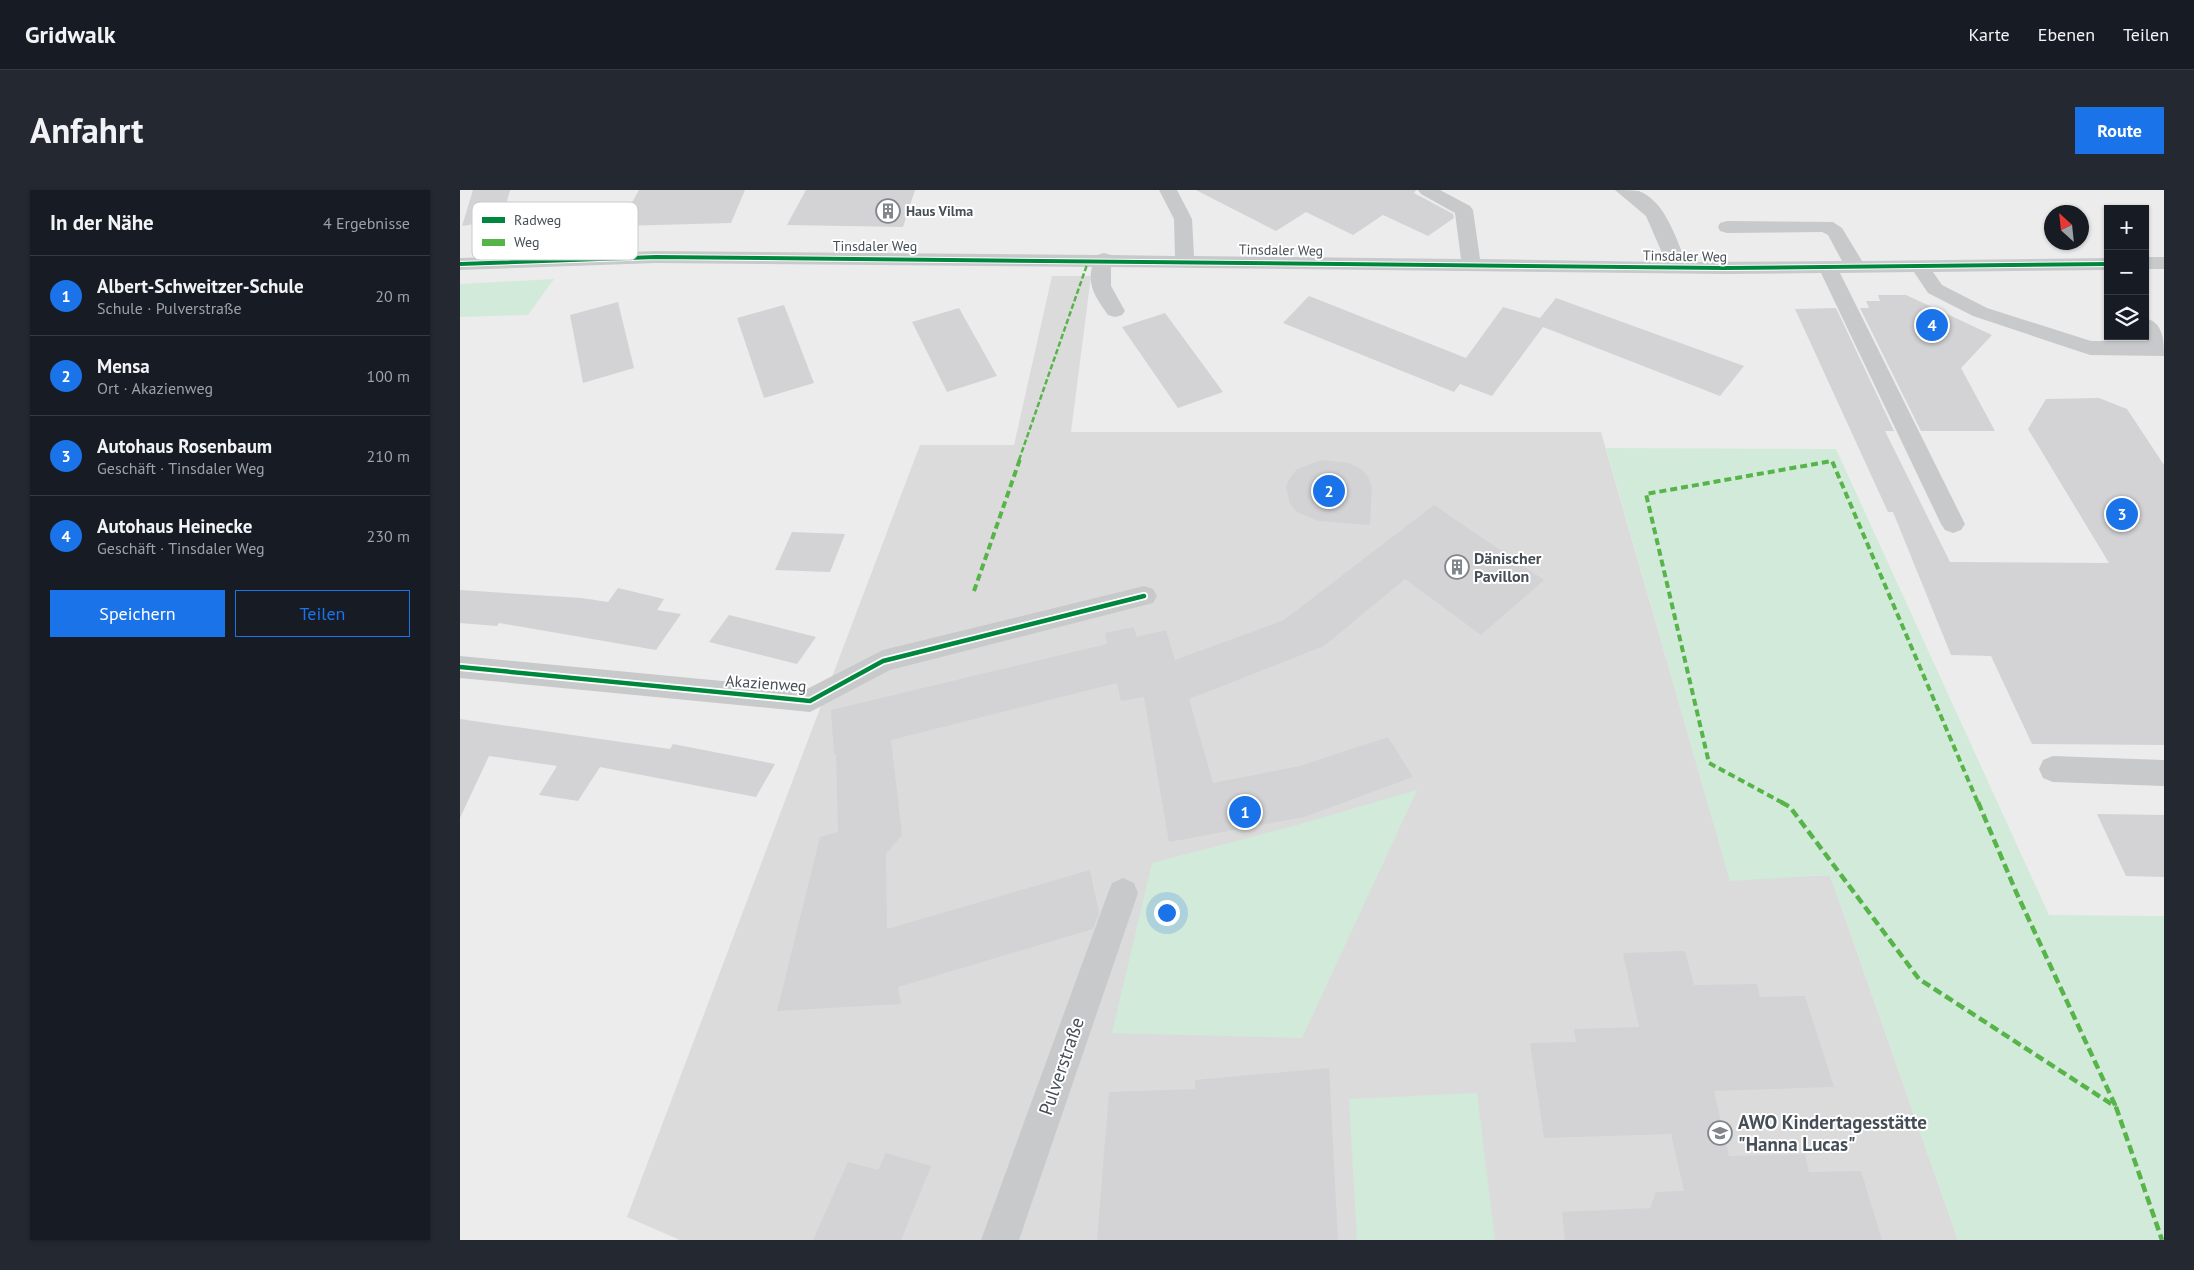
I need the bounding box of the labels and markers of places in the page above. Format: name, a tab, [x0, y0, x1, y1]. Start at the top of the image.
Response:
building icon: Haus Vilma	[875, 198, 901, 224]
place label: Haus Vilma	[906, 202, 973, 220]
pin: 4	[1916, 306, 1948, 344]
pin: 2	[1313, 472, 1345, 510]
pin: 3	[2106, 495, 2138, 533]
place label: Dänischer Pavillon	[1474, 548, 1542, 586]
building icon: Dänischer Pavillon	[1444, 554, 1470, 580]
pin: 1	[1229, 793, 1261, 831]
place label: AWO Kindertagesstätte "Hanna Lucas"	[1738, 1110, 1927, 1156]
school or university icon: AWO Kindertagesstätte "Hanna Lucas"	[1707, 1120, 1733, 1146]

